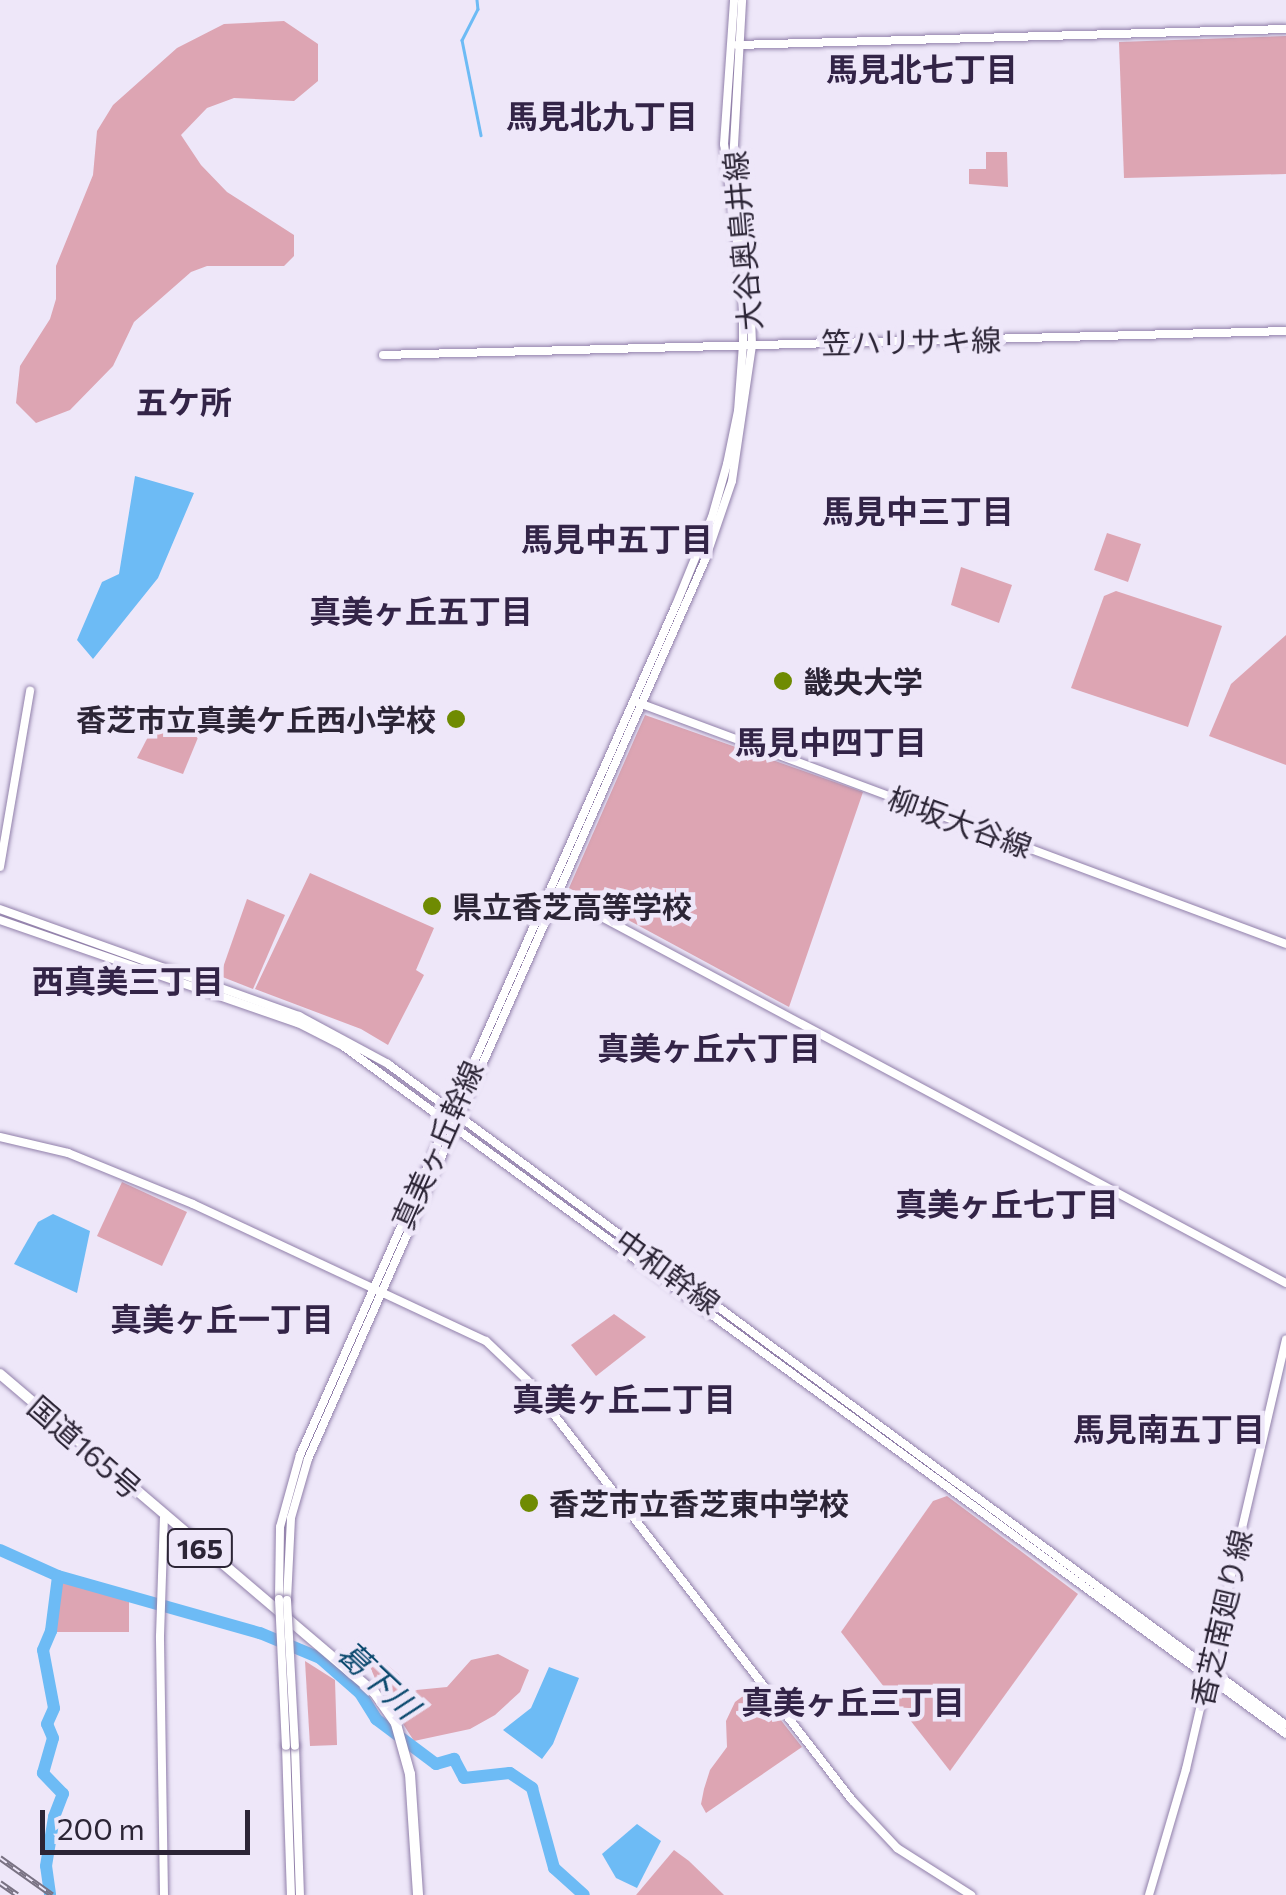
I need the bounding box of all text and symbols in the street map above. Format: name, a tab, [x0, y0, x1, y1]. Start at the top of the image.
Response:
district label: 馬見北七丁目	[826, 49, 1018, 87]
district label: 馬見北九丁目	[506, 96, 698, 134]
street label: 大谷奥鳥井線	[716, 150, 768, 332]
street label: 笠ハリサキ線	[821, 321, 1001, 361]
district label: 五ケ所	[136, 382, 232, 420]
district label: 馬見中三丁目	[822, 491, 1014, 529]
district label: 馬見中五丁目	[521, 519, 713, 557]
district label: 真美ヶ丘五丁目	[309, 591, 533, 629]
place label: 畿央大学	[803, 663, 923, 699]
marker: 畿央大学	[772, 670, 794, 692]
place label: 香芝市立真美ケ丘西小学校	[76, 701, 436, 737]
marker: 香芝市立真美ケ丘西小学校	[445, 708, 467, 730]
district label: 馬見中四丁目	[735, 722, 927, 760]
street label: 柳坂大谷線	[883, 779, 1037, 865]
place label: 県立香芝高等学校	[452, 888, 692, 924]
marker: 県立香芝高等学校	[421, 895, 443, 917]
district label: 西真美三丁目	[32, 961, 224, 999]
district label: 真美ヶ丘六丁目	[597, 1028, 821, 1066]
street label: 真美ヶ丘幹線	[384, 1055, 490, 1235]
district label: 真美ヶ丘七丁目	[895, 1184, 1119, 1222]
street label: 中和幹線	[609, 1221, 727, 1321]
district label: 真美ヶ丘一丁目	[110, 1299, 334, 1337]
district label: 真美ヶ丘二丁目	[512, 1379, 736, 1417]
street label: 国道165号	[21, 1388, 149, 1506]
district label: 馬見南五丁目	[1073, 1409, 1265, 1447]
place label: 香芝市立香芝東中学校	[549, 1485, 849, 1521]
marker: 香芝市立香芝東中学校	[518, 1492, 540, 1514]
road number: 165	[165, 1525, 235, 1571]
street label: 香芝南廻り線	[1183, 1526, 1259, 1710]
water label: 葛下川	[331, 1632, 427, 1726]
district label: 真美ヶ丘三丁目	[741, 1682, 965, 1720]
scale bar	[45, 1790, 255, 1852]
text: 200 m	[57, 1809, 145, 1846]

